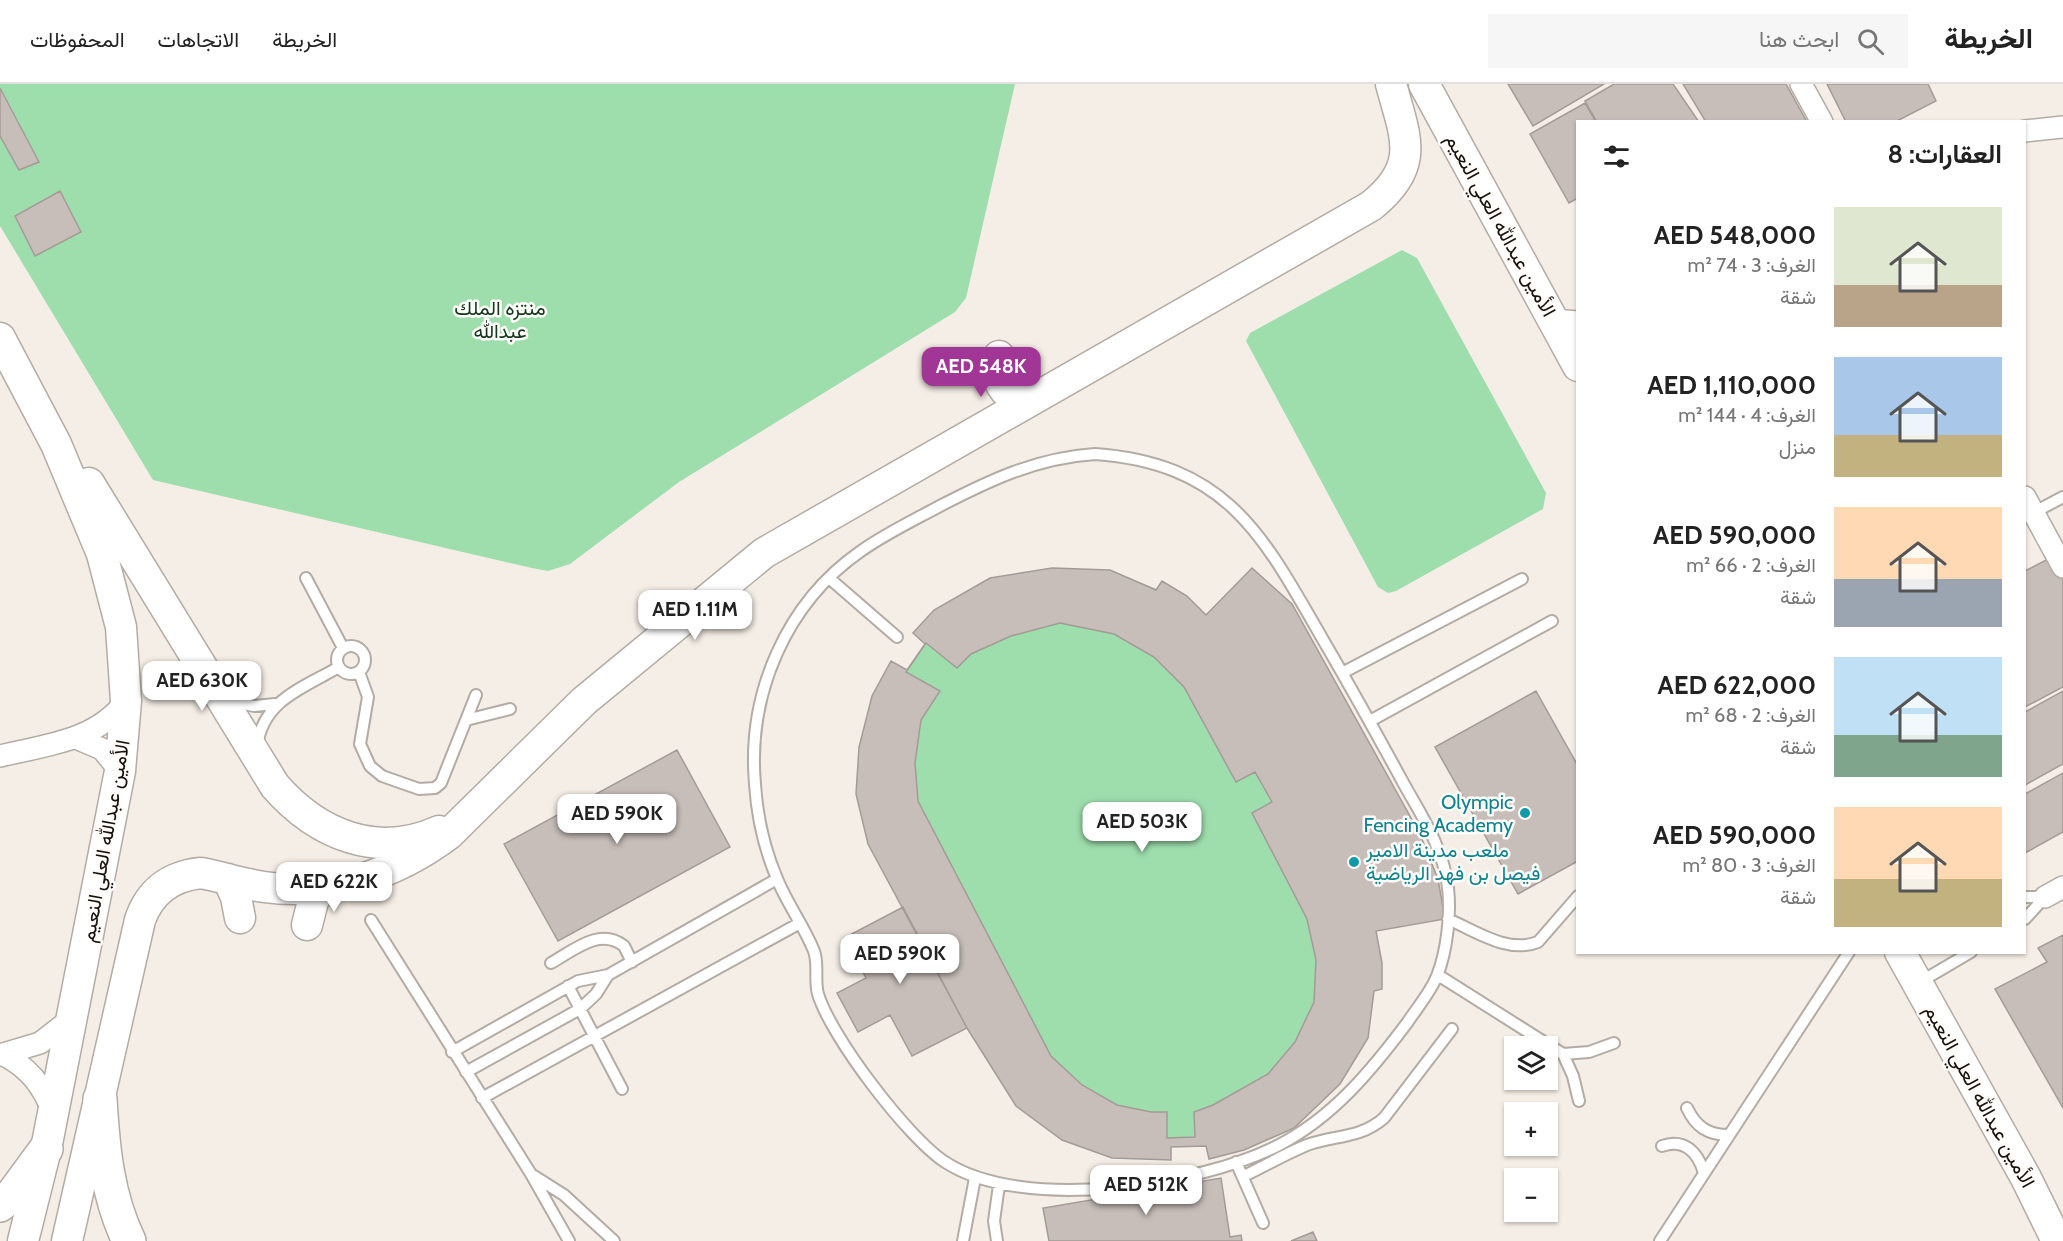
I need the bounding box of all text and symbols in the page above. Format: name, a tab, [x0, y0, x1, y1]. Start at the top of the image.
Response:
search box	[1488, 14, 1908, 68]
text: الخريطة	[1944, 21, 2033, 55]
icon: search	[1854, 25, 1887, 58]
text: ابحث هنا	[1759, 26, 1839, 53]
text: المحفوظات	[30, 27, 125, 52]
text: الاتجاهات	[158, 27, 239, 52]
text: الخريطة	[272, 27, 337, 52]
street label: الأمين عبدالله العلي النعيم	[1436, 129, 1561, 323]
text: العقارات: 8	[1888, 138, 2002, 170]
icon: filters	[1600, 140, 1633, 173]
text: AED 548,000	[1654, 219, 1816, 251]
icon: home	[1882, 231, 1954, 303]
text: الغرف: 3 · 74 m²	[1688, 253, 1816, 277]
text: شقة	[1780, 285, 1816, 309]
park label: منتزه الملك عبدالله	[454, 296, 546, 343]
pin: AED 548K	[919, 347, 1043, 398]
text: AED 548K	[936, 354, 1026, 378]
text: AED 1,110,000	[1647, 369, 1816, 401]
icon: home	[1882, 381, 1954, 453]
text: الغرف: 4 · 144 m²	[1678, 403, 1816, 427]
text: منزل	[1779, 435, 1816, 459]
text: AED 590,000	[1653, 519, 1816, 551]
icon: home	[1882, 531, 1954, 603]
text: الغرف: 2 · 66 m²	[1686, 553, 1816, 577]
text: شقة	[1780, 585, 1816, 609]
pin: AED 1.11M	[626, 590, 764, 641]
text: AED 1.11M	[652, 597, 738, 621]
pin: AED 630K	[140, 661, 264, 712]
text: AED 630K	[156, 668, 248, 692]
text: AED 622,000	[1657, 669, 1816, 701]
icon: home	[1882, 681, 1954, 753]
text: الغرف: 2 · 68 m²	[1685, 703, 1816, 727]
text: شقة	[1780, 735, 1816, 759]
street label: الأمين عبدالله العلي النعيم	[75, 738, 140, 945]
place label: Olympic Fencing Academy	[1364, 790, 1513, 837]
pin: AED 590K	[555, 794, 679, 845]
text: AED 590K	[571, 801, 663, 825]
pin: AED 503K	[1080, 802, 1204, 853]
marker: Olympic Fencing Academy	[1518, 806, 1532, 820]
text: AED 503K	[1097, 809, 1187, 833]
text: AED 590,000	[1653, 819, 1816, 851]
icon: home	[1882, 831, 1954, 903]
place label: ملعب مدينة الامير فيصل بن فهد الرياضية	[1365, 838, 1541, 886]
text: الغرف: 3 · 80 m²	[1682, 853, 1816, 877]
marker: ملعب مدينة الامير فيصل بن فهد الرياضية	[1347, 855, 1361, 869]
pin: AED 622K	[272, 862, 396, 913]
text: AED 622K	[290, 869, 378, 893]
text: شقة	[1780, 885, 1816, 909]
pin: AED 590K	[838, 934, 962, 985]
text: AED 590K	[854, 941, 946, 965]
street label: الأمين عبدالله العلي النعيم	[1915, 1000, 2040, 1194]
map controls	[1504, 1036, 1558, 1222]
button: layers	[1504, 1036, 1558, 1090]
button: +	[1504, 1102, 1558, 1156]
pin: AED 512K	[1084, 1165, 1208, 1216]
button: −	[1504, 1168, 1558, 1222]
text: AED 512K	[1104, 1172, 1188, 1196]

